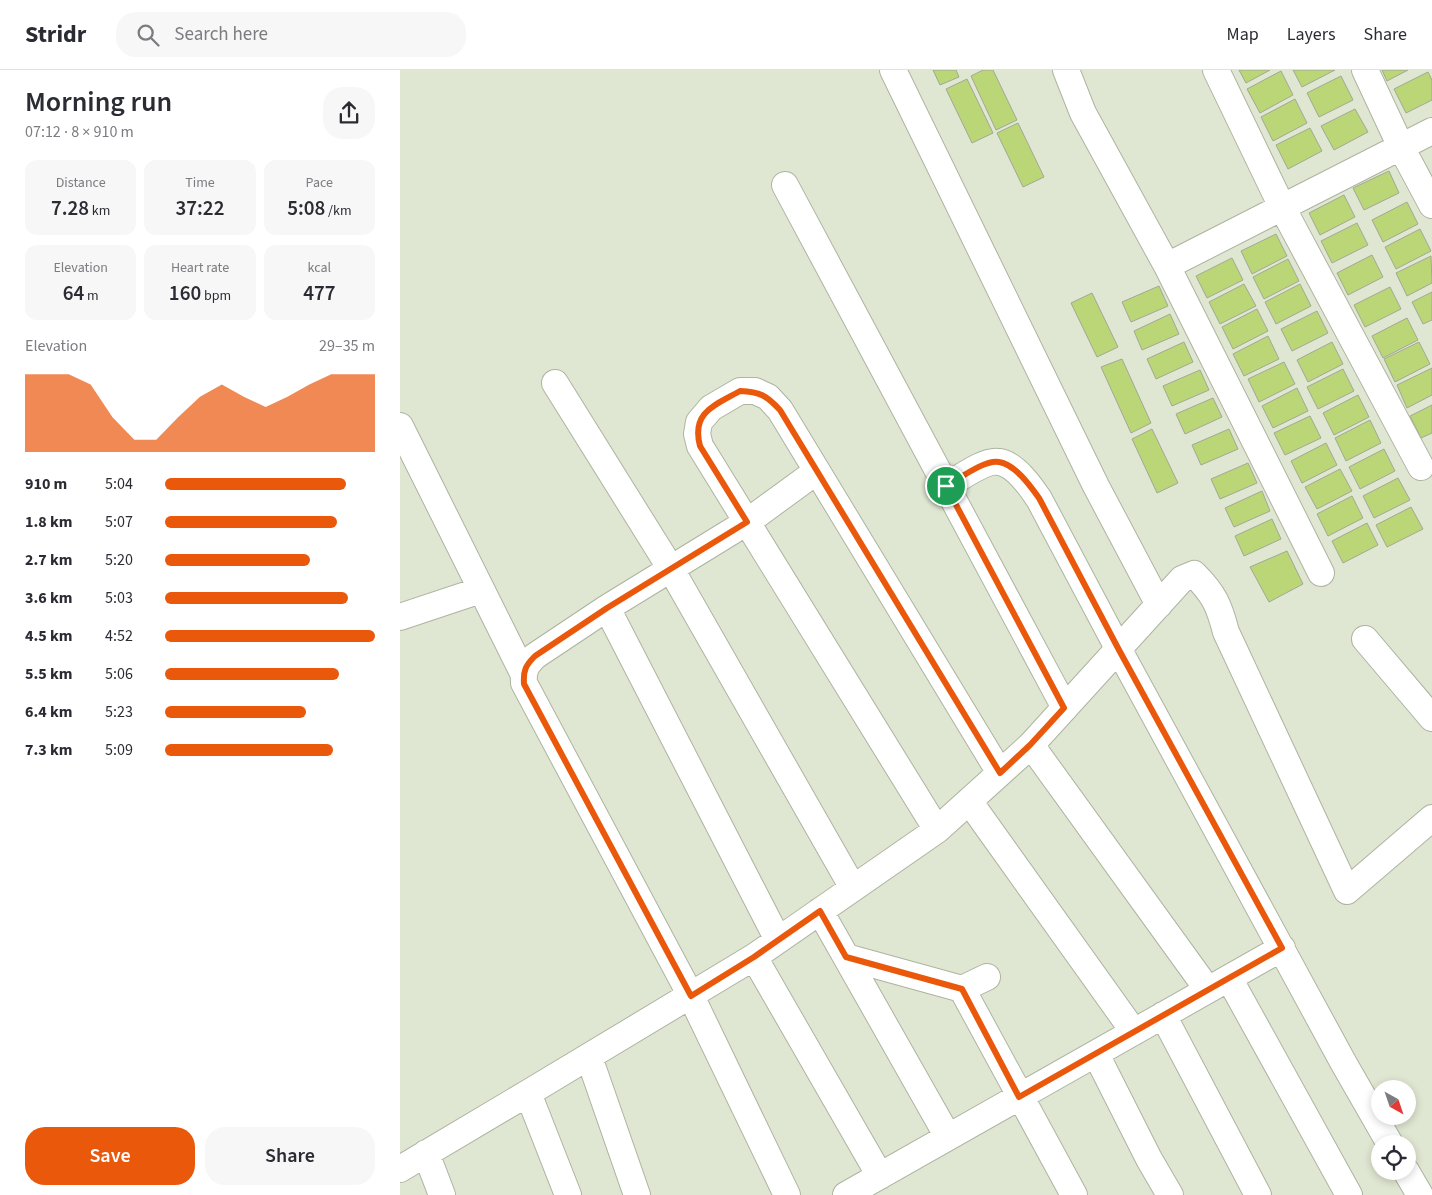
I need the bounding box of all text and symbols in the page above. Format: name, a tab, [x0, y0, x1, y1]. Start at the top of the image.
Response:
search box	[116, 12, 466, 57]
text: Stridr	[25, 17, 86, 52]
icon: search	[134, 21, 162, 49]
text: Search here	[174, 21, 268, 48]
text: Map	[1227, 22, 1259, 47]
text: Layers	[1287, 22, 1336, 47]
text: Share	[1364, 22, 1407, 47]
text: Morning run	[25, 82, 172, 122]
button: share	[323, 87, 375, 139]
text: 07:12 · 8 × 910 m	[25, 121, 134, 143]
text: Distance	[56, 173, 106, 193]
text: Time	[185, 173, 215, 193]
text: Pace	[306, 173, 333, 193]
text: 7.28	[51, 193, 89, 223]
text: 37:22	[176, 193, 224, 223]
text: 5:08	[287, 193, 325, 223]
text: km	[89, 201, 110, 221]
text: /km	[325, 201, 352, 221]
text: Elevation	[53, 258, 108, 278]
text: Heart rate	[171, 258, 229, 278]
text: kcal	[308, 258, 331, 278]
text: 64	[63, 278, 84, 308]
text: 160	[169, 278, 201, 308]
text: 477	[303, 278, 335, 308]
text: m	[84, 286, 99, 306]
text: bpm	[201, 286, 231, 306]
text: Elevation	[25, 335, 87, 357]
text: 29–35 m	[319, 335, 375, 357]
pin	[925, 465, 967, 507]
icon: arrive	[932, 472, 960, 500]
text: 910 m	[25, 473, 67, 495]
text: 5:04	[105, 473, 133, 495]
text: 1.8 km	[25, 511, 72, 533]
text: 5:07	[105, 511, 133, 533]
text: 2.7 km	[25, 549, 72, 571]
text: 5:20	[105, 549, 133, 571]
text: 3.6 km	[25, 587, 72, 609]
text: 5:03	[105, 587, 133, 609]
text: 4.5 km	[25, 625, 72, 647]
text: 4:52	[105, 625, 133, 647]
text: 5.5 km	[25, 663, 72, 685]
text: 5:06	[105, 663, 133, 685]
text: 6.4 km	[25, 701, 72, 723]
text: 5:23	[105, 701, 133, 723]
text: 7.3 km	[25, 739, 72, 761]
text: 5:09	[105, 739, 133, 761]
north arrow	[1371, 1080, 1416, 1125]
map controls	[1371, 1080, 1416, 1180]
button: Save	[25, 1127, 195, 1185]
button: Share	[205, 1127, 375, 1185]
button: locate	[1371, 1135, 1416, 1180]

